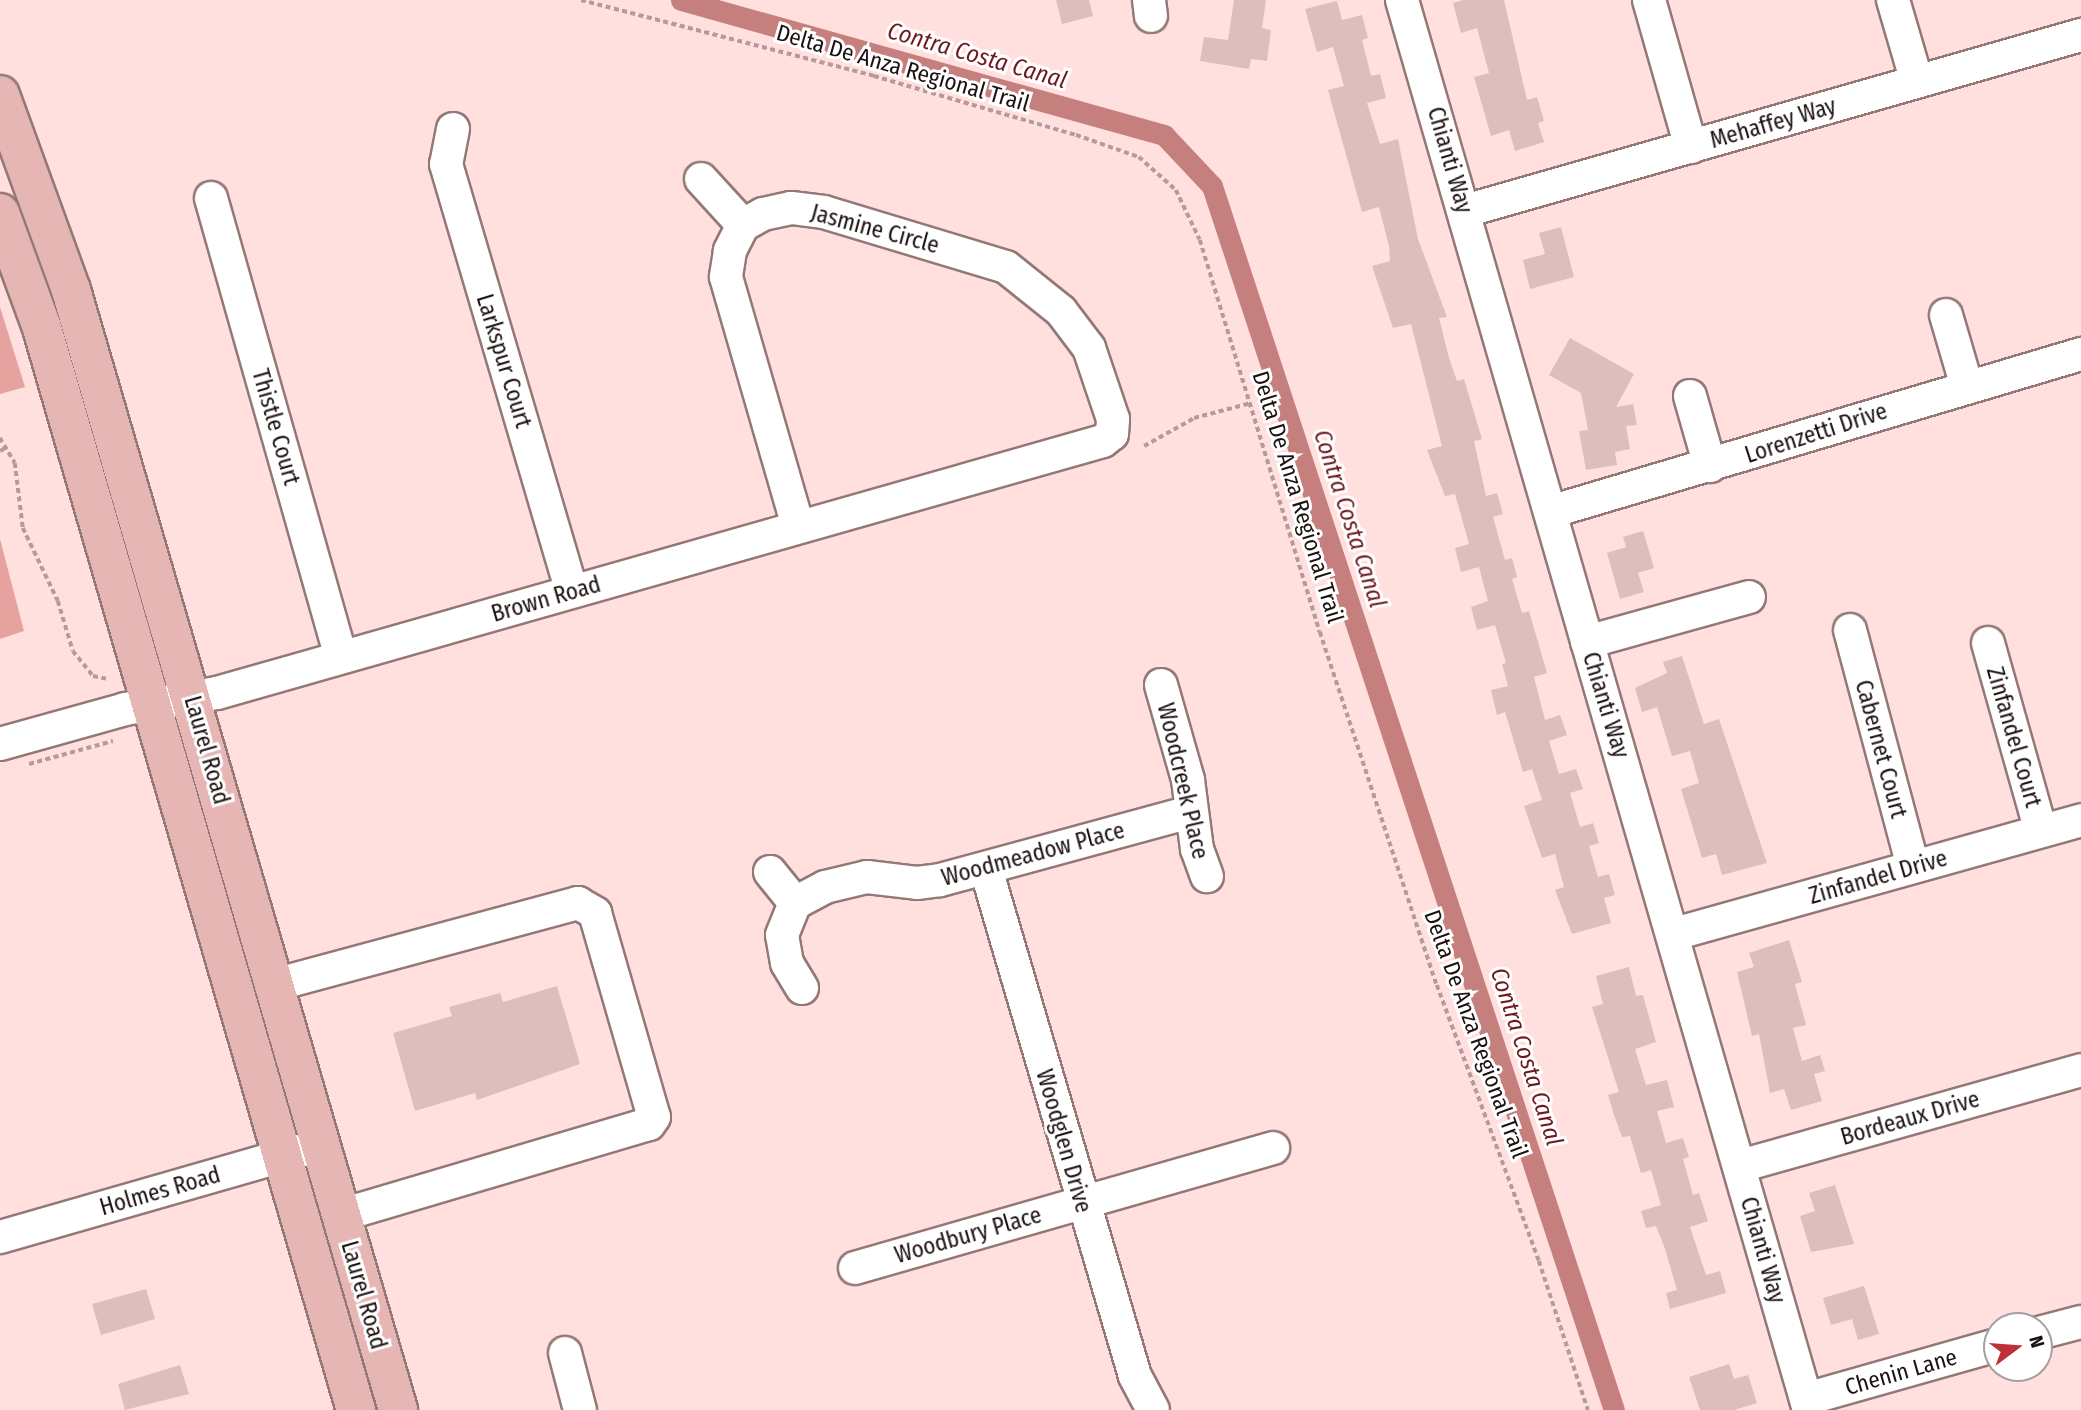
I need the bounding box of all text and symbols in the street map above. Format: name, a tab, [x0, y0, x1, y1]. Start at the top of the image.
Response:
water label: Contra Costa Canal	[884, 17, 1070, 95]
street label: Delta De Anza Regional Trail	[773, 19, 1033, 117]
street label: Mehaffey Way	[1707, 92, 1839, 154]
street label: Chianti Way	[1422, 104, 1478, 216]
street label: Jasmine Circle	[808, 199, 942, 259]
street label: Larkspur Court	[471, 291, 537, 431]
street label: Thistle Court	[246, 366, 306, 488]
street label: Delta De Anza Regional Trail	[1247, 368, 1349, 626]
street label: Lorenzetti Drive	[1741, 397, 1891, 469]
water label: Contra Costa Canal	[1307, 426, 1391, 612]
street label: Brown Road	[488, 570, 604, 628]
street label: Chianti Way	[1577, 649, 1635, 761]
street label: Zinfandel Court	[1981, 664, 2047, 810]
street label: Cabernet Court	[1849, 677, 1913, 821]
street label: Laurel Road	[178, 693, 236, 807]
street label: Woodcreek Place	[1152, 700, 1214, 862]
street label: Woodmeadow Place	[938, 816, 1128, 892]
street label: Zinfandel Drive	[1806, 844, 1950, 910]
street label: Delta De Anza Regional Trail	[1418, 906, 1534, 1162]
water label: Contra Costa Canal	[1484, 964, 1568, 1150]
street label: Woodglen Drive	[1030, 1066, 1098, 1216]
street label: Bordeaux Drive	[1837, 1085, 1983, 1151]
street label: Holmes Road	[97, 1161, 223, 1221]
street label: Chianti Way	[1735, 1194, 1791, 1306]
street label: Woodbury Place	[891, 1201, 1045, 1269]
street label: Laurel Road	[335, 1238, 393, 1352]
north arrow	[1983, 1312, 2053, 1382]
text: N	[2024, 1333, 2049, 1350]
street label: Chenin Lane	[1842, 1343, 1960, 1401]

